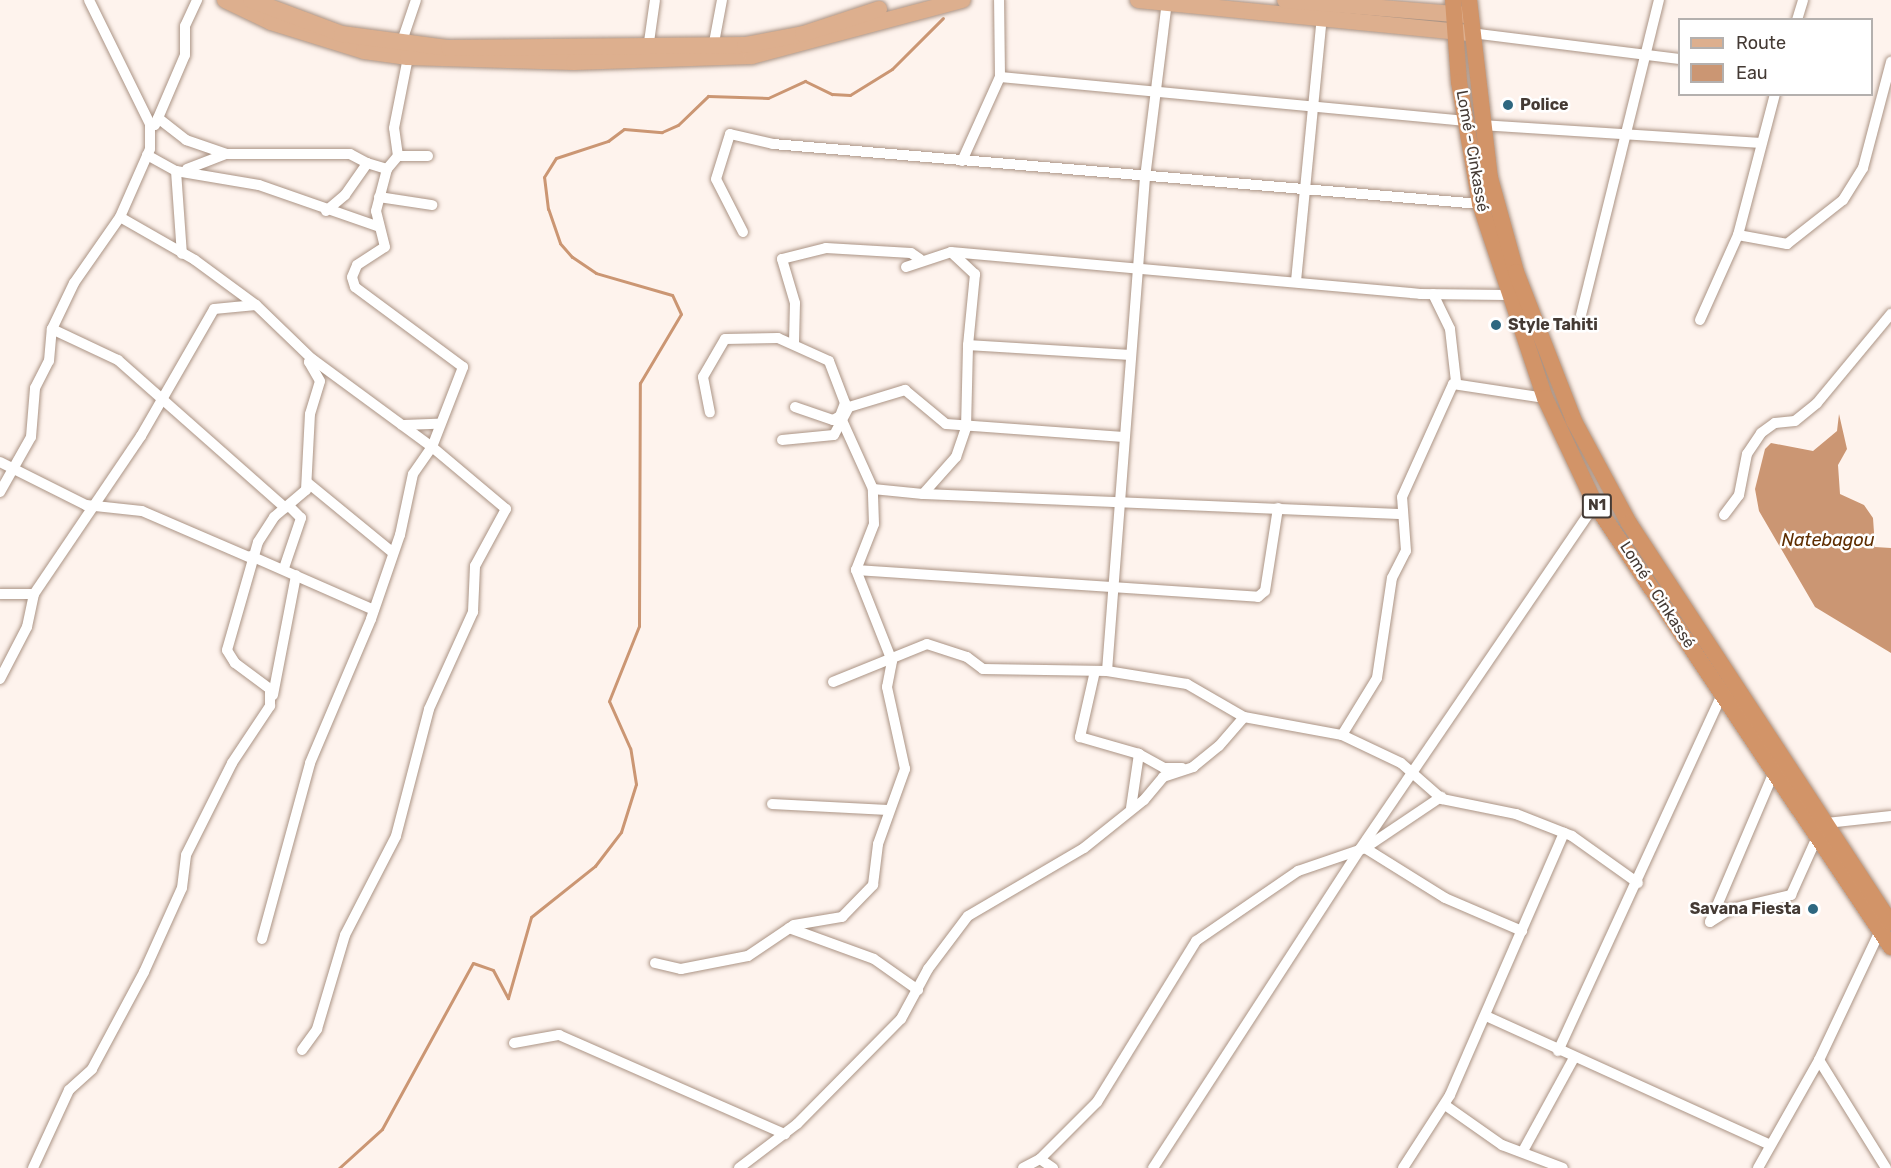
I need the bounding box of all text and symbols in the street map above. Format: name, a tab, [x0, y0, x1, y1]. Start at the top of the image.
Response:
legend	[1678, 18, 1873, 96]
text: Route	[1736, 32, 1786, 54]
text: Eau	[1736, 62, 1768, 84]
street label: Lomé - Cinkassé	[1452, 89, 1492, 213]
place label: Police	[1520, 95, 1569, 115]
marker: Police	[1501, 98, 1515, 112]
place label: Style Tahiti	[1508, 315, 1598, 335]
marker: Style Tahiti	[1489, 318, 1503, 332]
road number: N1	[1580, 494, 1614, 518]
water label: Natebagou	[1781, 529, 1875, 551]
street label: Lomé - Cinkassé	[1615, 538, 1699, 652]
place label: Savana Fiesta	[1690, 899, 1801, 919]
marker: Savana Fiesta	[1806, 902, 1820, 916]

